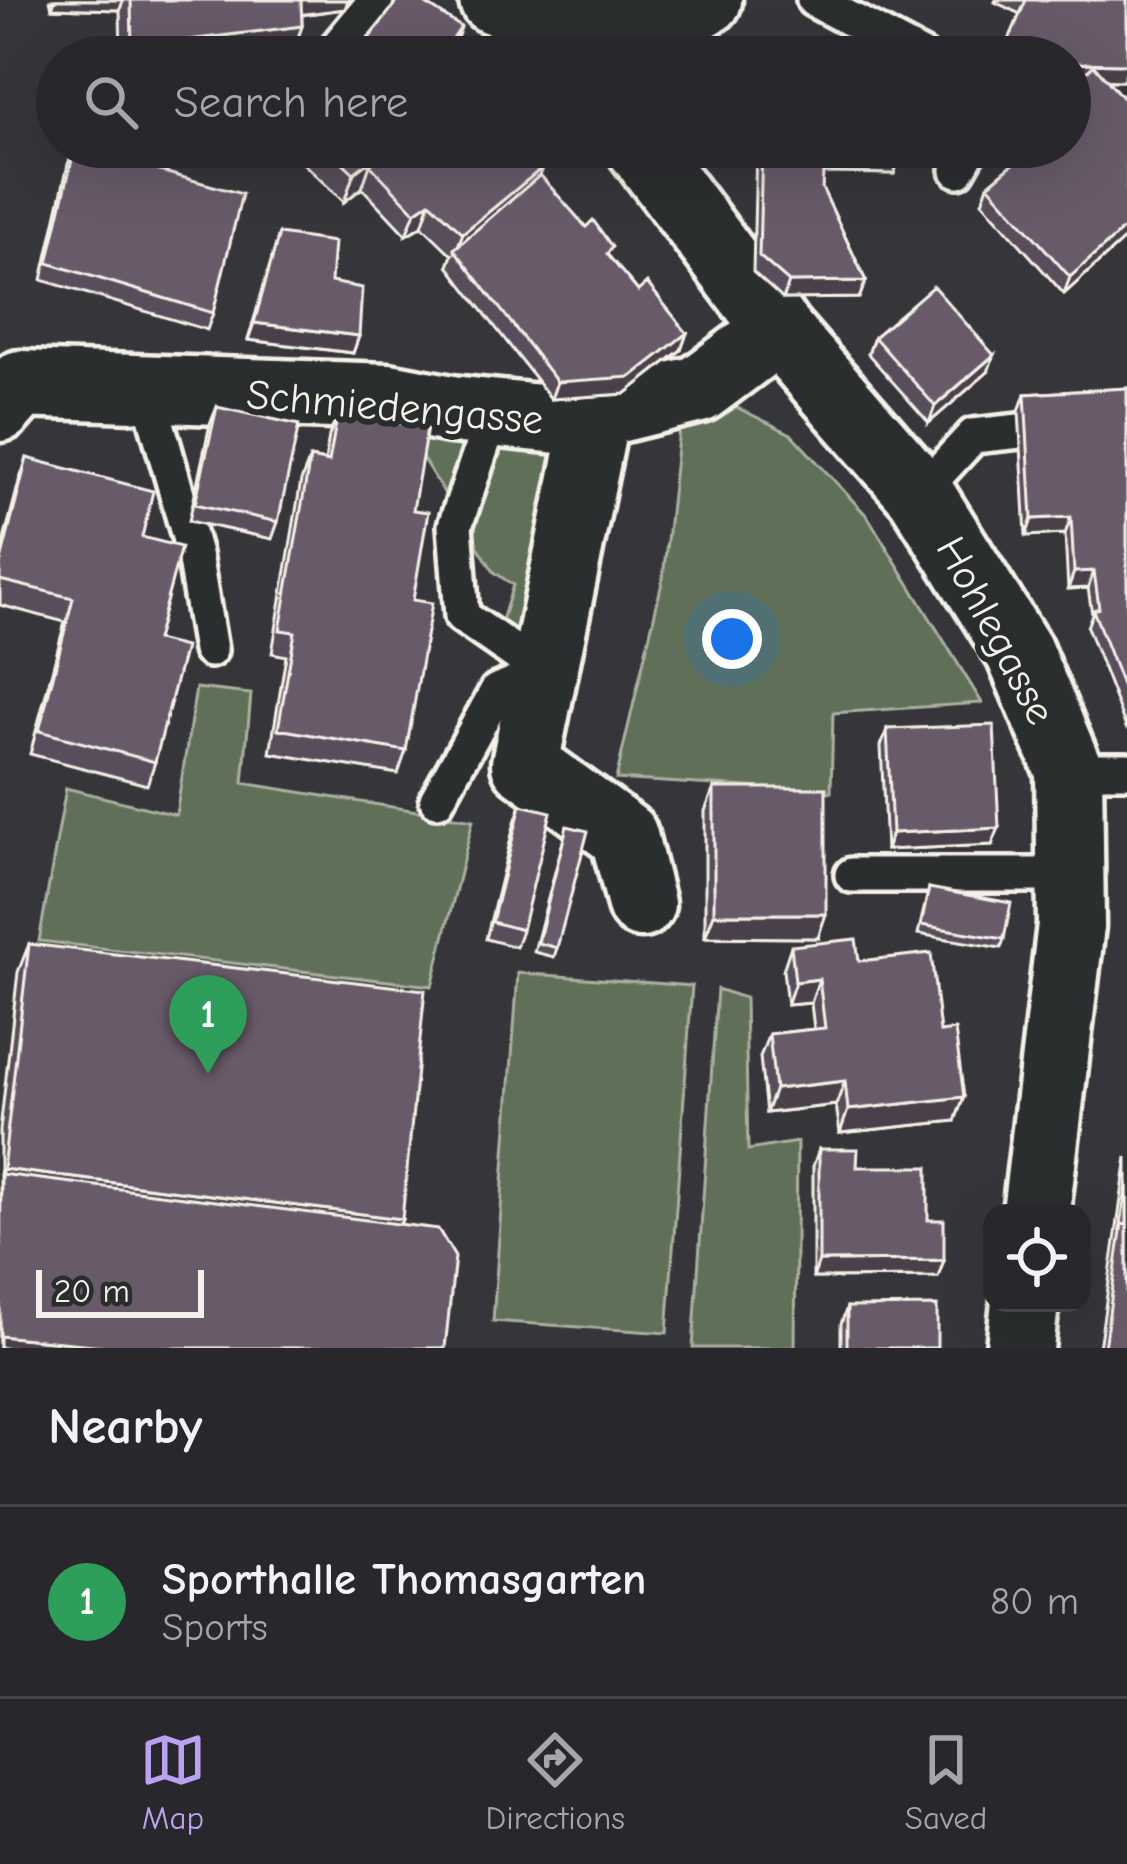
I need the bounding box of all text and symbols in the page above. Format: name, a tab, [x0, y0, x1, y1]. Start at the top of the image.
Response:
search box	[36, 36, 1091, 168]
icon: search	[78, 69, 144, 135]
text: Search here	[174, 76, 408, 128]
street label: Schmiedengasse	[245, 370, 545, 445]
street label: Hohlegasse	[926, 529, 1065, 733]
your location	[702, 609, 762, 669]
pin: 1	[169, 975, 247, 1074]
map controls	[983, 1204, 1091, 1312]
button: locate	[983, 1204, 1091, 1312]
scale bar	[36, 1264, 204, 1317]
text: 20 m	[54, 1272, 130, 1310]
text: Nearby	[48, 1397, 202, 1456]
text: Sporthalle Thomasgarten	[162, 1553, 646, 1605]
text: 1	[79, 1579, 95, 1624]
text: 80 m	[990, 1579, 1079, 1624]
text: Sports	[162, 1605, 268, 1650]
tab: Map	[140, 1727, 206, 1837]
tab: Directions	[486, 1727, 625, 1837]
tab: Saved	[905, 1727, 987, 1837]

